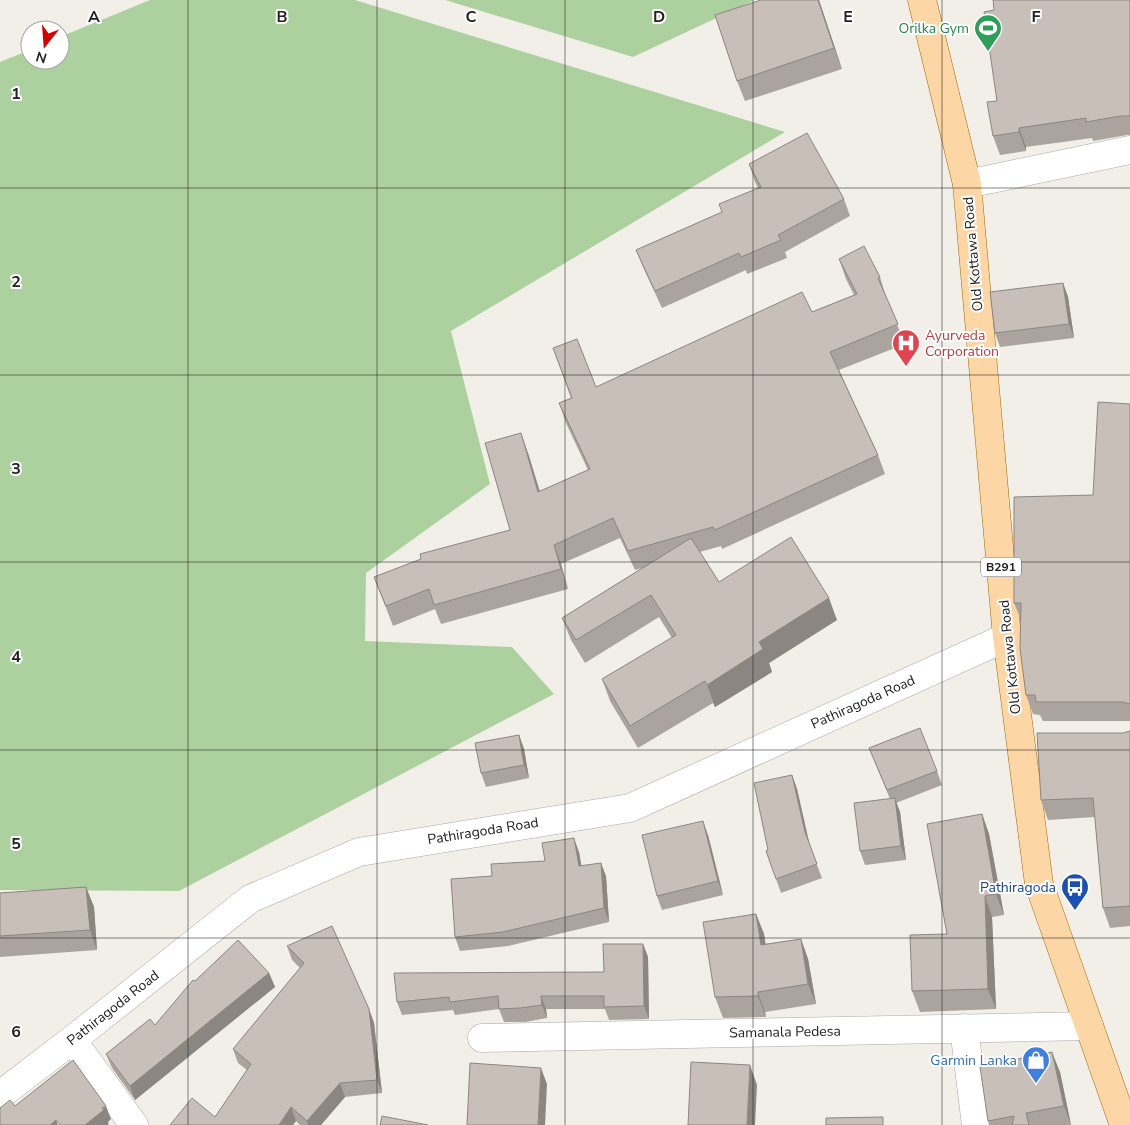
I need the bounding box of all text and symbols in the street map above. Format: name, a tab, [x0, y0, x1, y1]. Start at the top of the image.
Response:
text: A	[88, 6, 100, 28]
text: B	[276, 6, 288, 28]
text: C	[466, 6, 477, 28]
text: D	[653, 6, 665, 28]
text: E	[843, 6, 853, 28]
text: F	[1032, 6, 1041, 28]
sports icon: Orilka Gym	[973, 13, 1003, 52]
place label: Orilka Gym	[899, 19, 969, 38]
north arrow	[20, 20, 70, 70]
text: N	[34, 46, 49, 68]
text: 1	[11, 83, 21, 105]
street label: Old Kottawa Road	[959, 196, 987, 312]
text: 2	[11, 271, 21, 293]
place label: Ayurveda Corporation	[925, 326, 999, 361]
hospital icon: Ayurveda Corporation	[891, 328, 921, 367]
text: 3	[11, 458, 21, 480]
road number: B291	[981, 558, 1021, 576]
street label: Old Kottawa Road	[995, 599, 1025, 715]
text: 4	[11, 646, 21, 668]
street label: Pathiragoda Road	[808, 671, 918, 733]
street label: Pathiragoda Road	[426, 813, 540, 849]
text: 5	[11, 833, 21, 855]
bus stop icon: Pathiragoda	[1060, 872, 1090, 911]
place label: Pathiragoda	[980, 878, 1056, 897]
street label: Pathiragoda Road	[63, 966, 163, 1050]
text: 6	[11, 1021, 21, 1043]
street label: Samanala Pedesa	[729, 1022, 841, 1042]
shop icon: Garmin Lanka	[1021, 1045, 1051, 1084]
place label: Garmin Lanka	[930, 1051, 1017, 1070]

